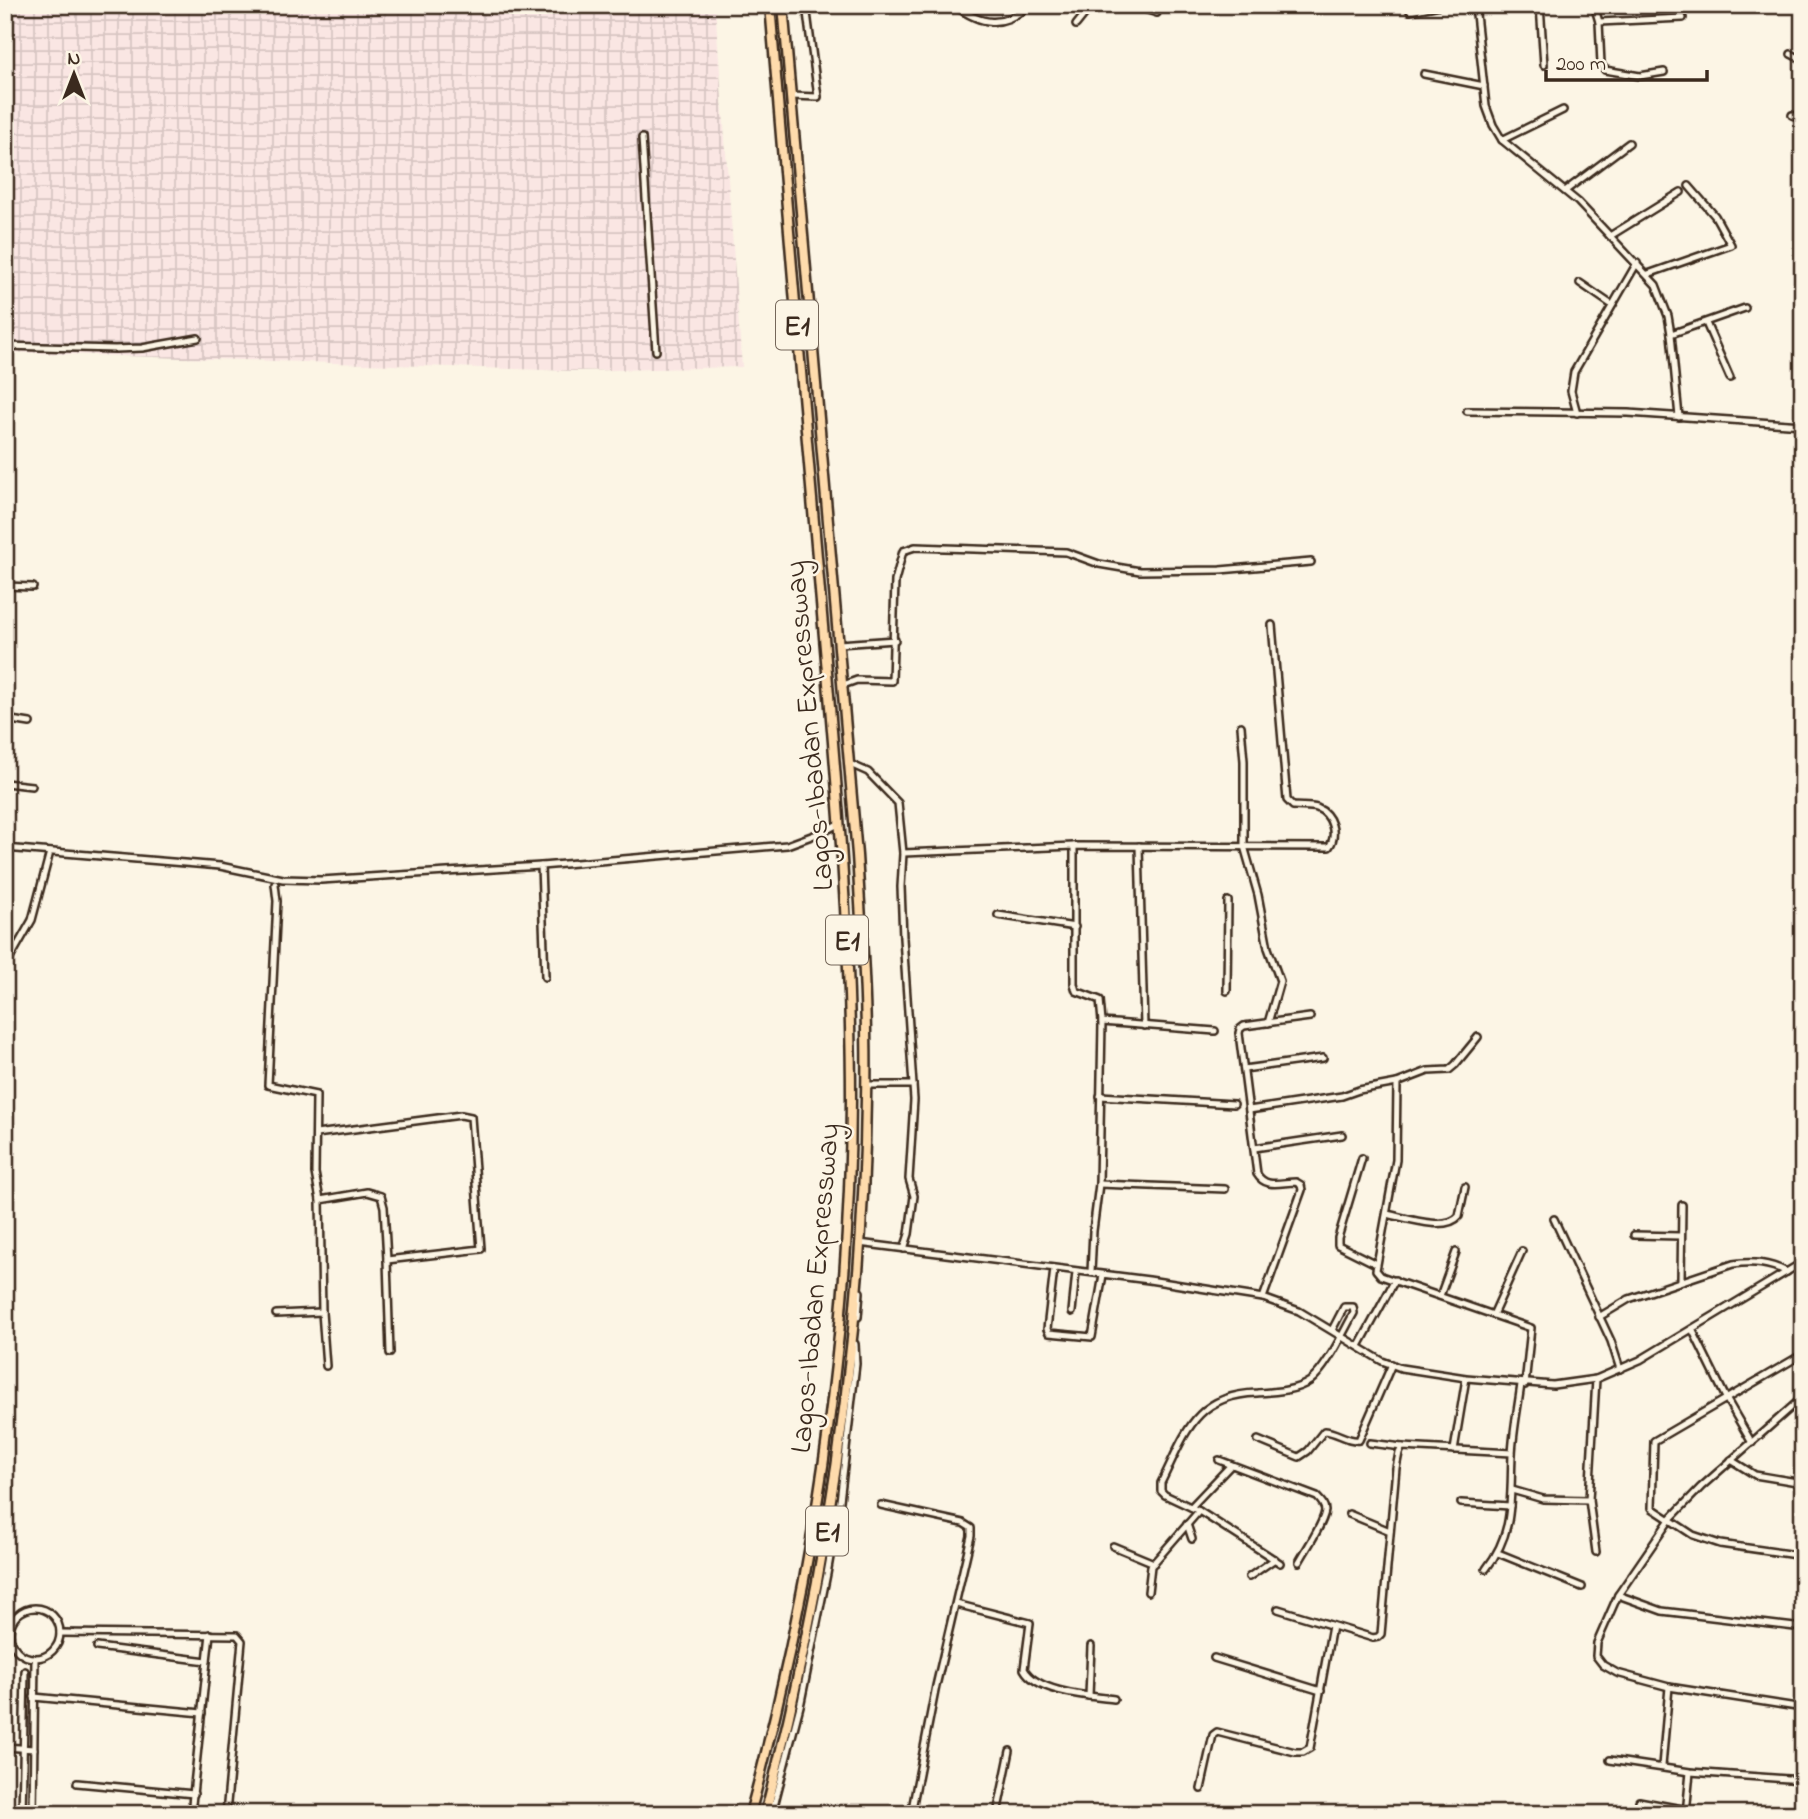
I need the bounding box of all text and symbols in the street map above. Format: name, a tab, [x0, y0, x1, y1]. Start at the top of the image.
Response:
north arrow	[38, 38, 108, 108]
scale bar	[1546, 38, 1706, 82]
text: N	[68, 46, 81, 73]
text: 200 m	[1556, 50, 1606, 80]
road number: E1	[776, 300, 818, 350]
street label: Lagos-Ibadan Expressway	[775, 559, 847, 893]
road number: E1	[826, 916, 868, 964]
street label: Lagos-Ibadan Expressway	[781, 1121, 853, 1455]
road number: E1	[806, 1506, 848, 1556]

